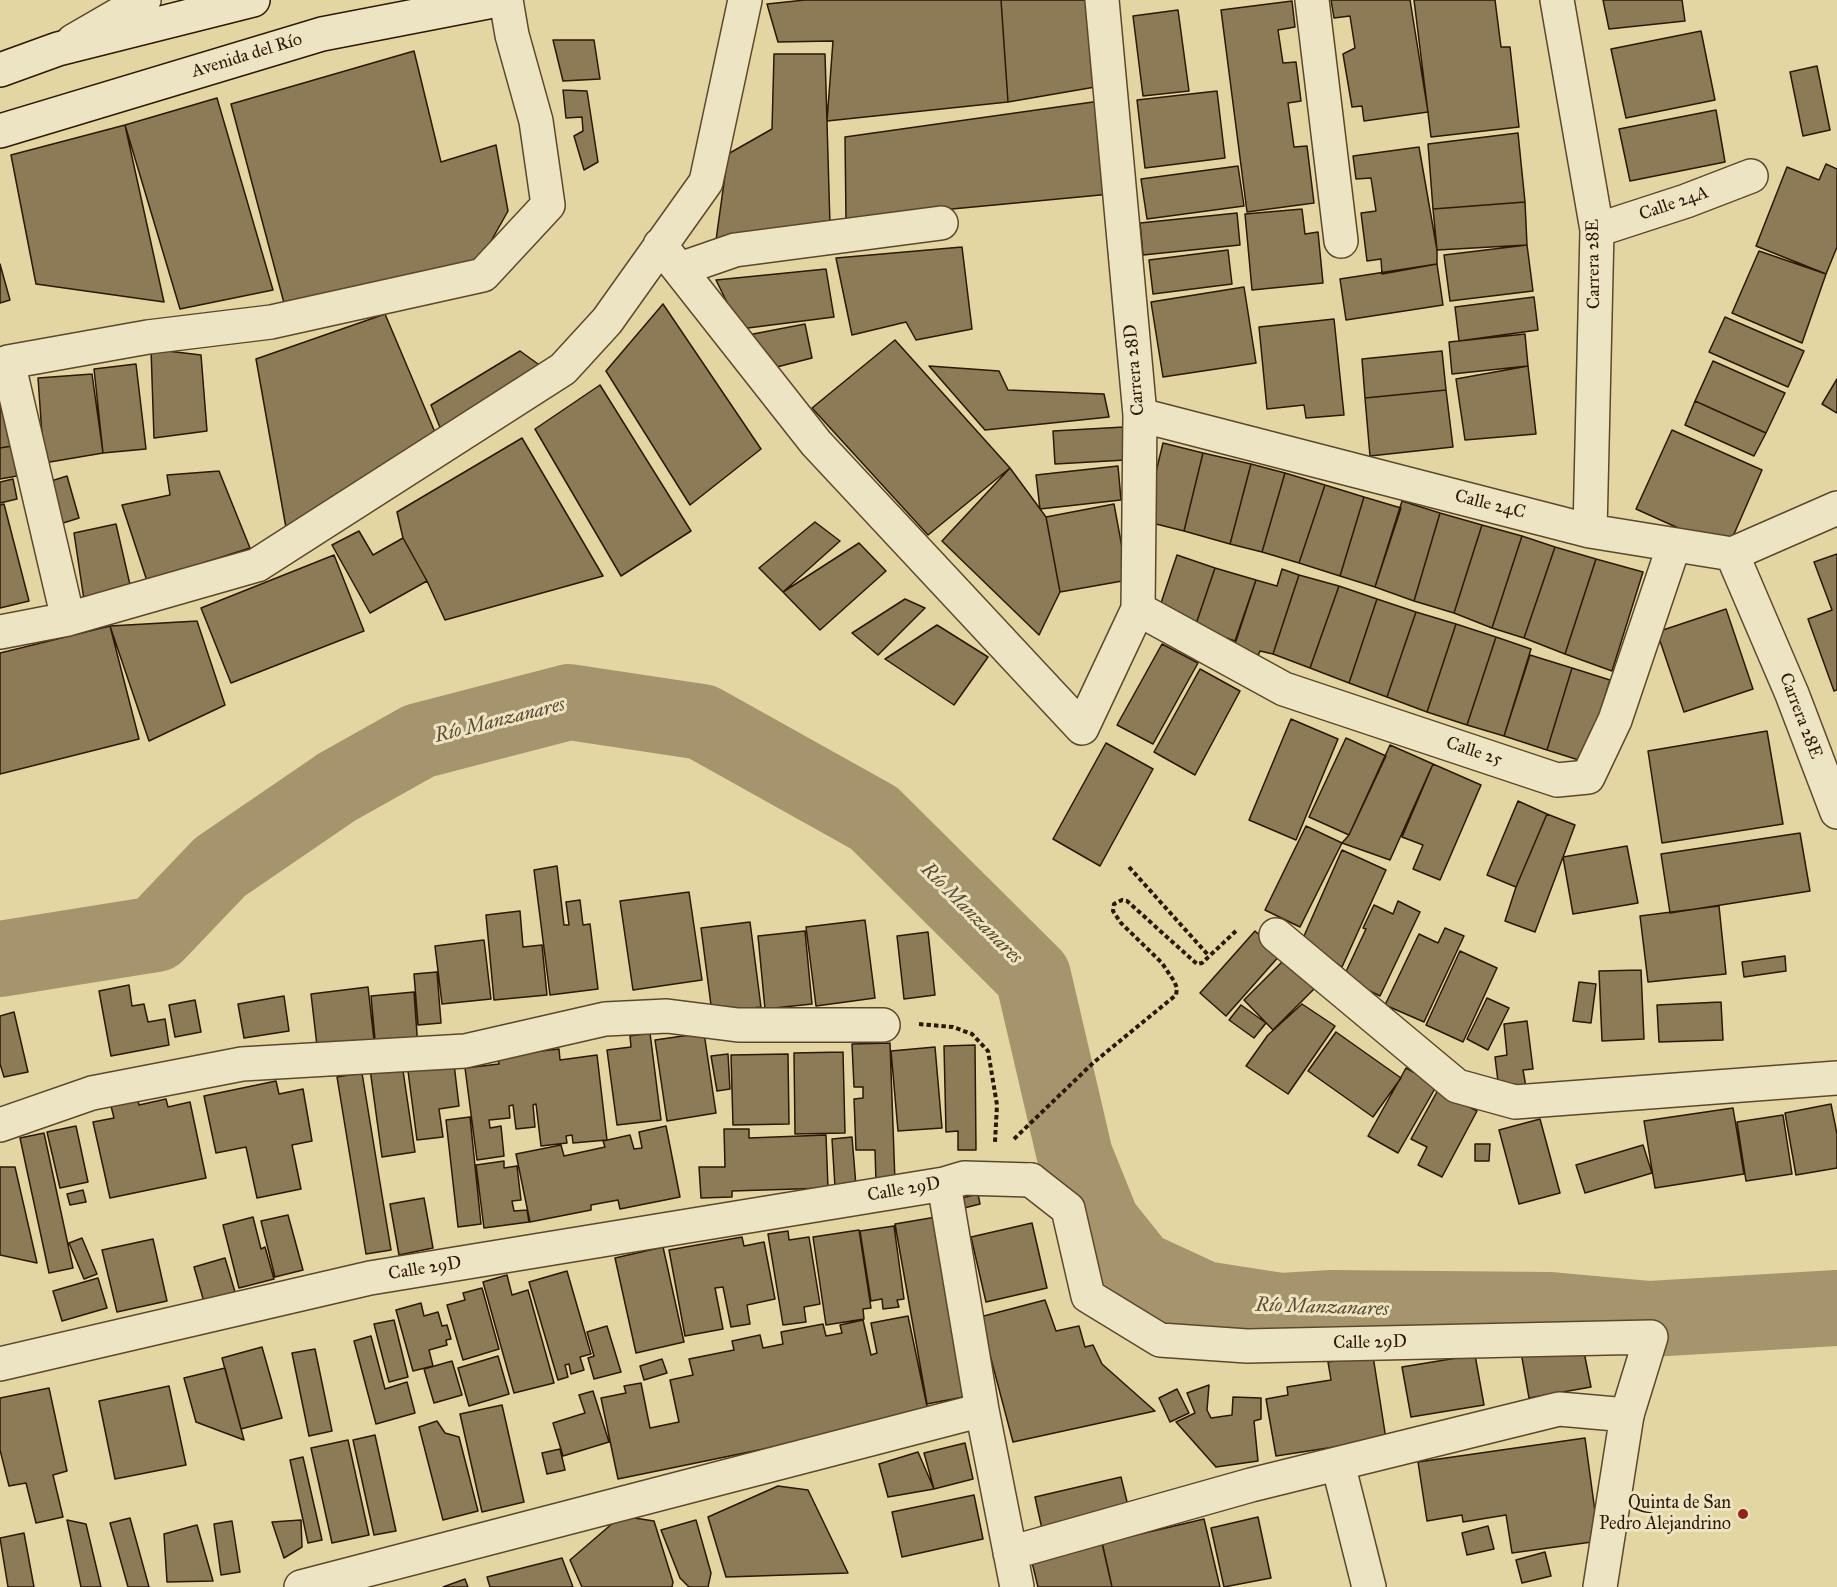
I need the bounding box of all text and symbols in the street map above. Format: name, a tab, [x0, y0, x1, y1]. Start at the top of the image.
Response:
street label: Avenida del Río	[189, 29, 305, 83]
street label: Calle 24A	[1636, 182, 1712, 226]
street label: Carrera 28E	[1582, 219, 1606, 309]
street label: Carrera 28D	[1120, 323, 1150, 417]
street label: Calle 24C	[1452, 486, 1528, 524]
street label: Carrera 28E	[1774, 670, 1826, 762]
water label: Río Manzanares	[432, 693, 568, 749]
street label: Calle 25	[1443, 733, 1505, 771]
water label: Río Manzanares	[915, 858, 1027, 970]
street label: Calle 29D	[866, 1173, 942, 1207]
street label: Calle 29D	[387, 1253, 463, 1285]
water label: Río Manzanares	[1255, 1294, 1389, 1322]
street label: Calle 29D	[1333, 1332, 1407, 1354]
place label: Quinta de San Pedro Alejandrino	[1599, 1493, 1731, 1536]
marker: Quinta de San Pedro Alejandrino	[1736, 1507, 1750, 1521]

